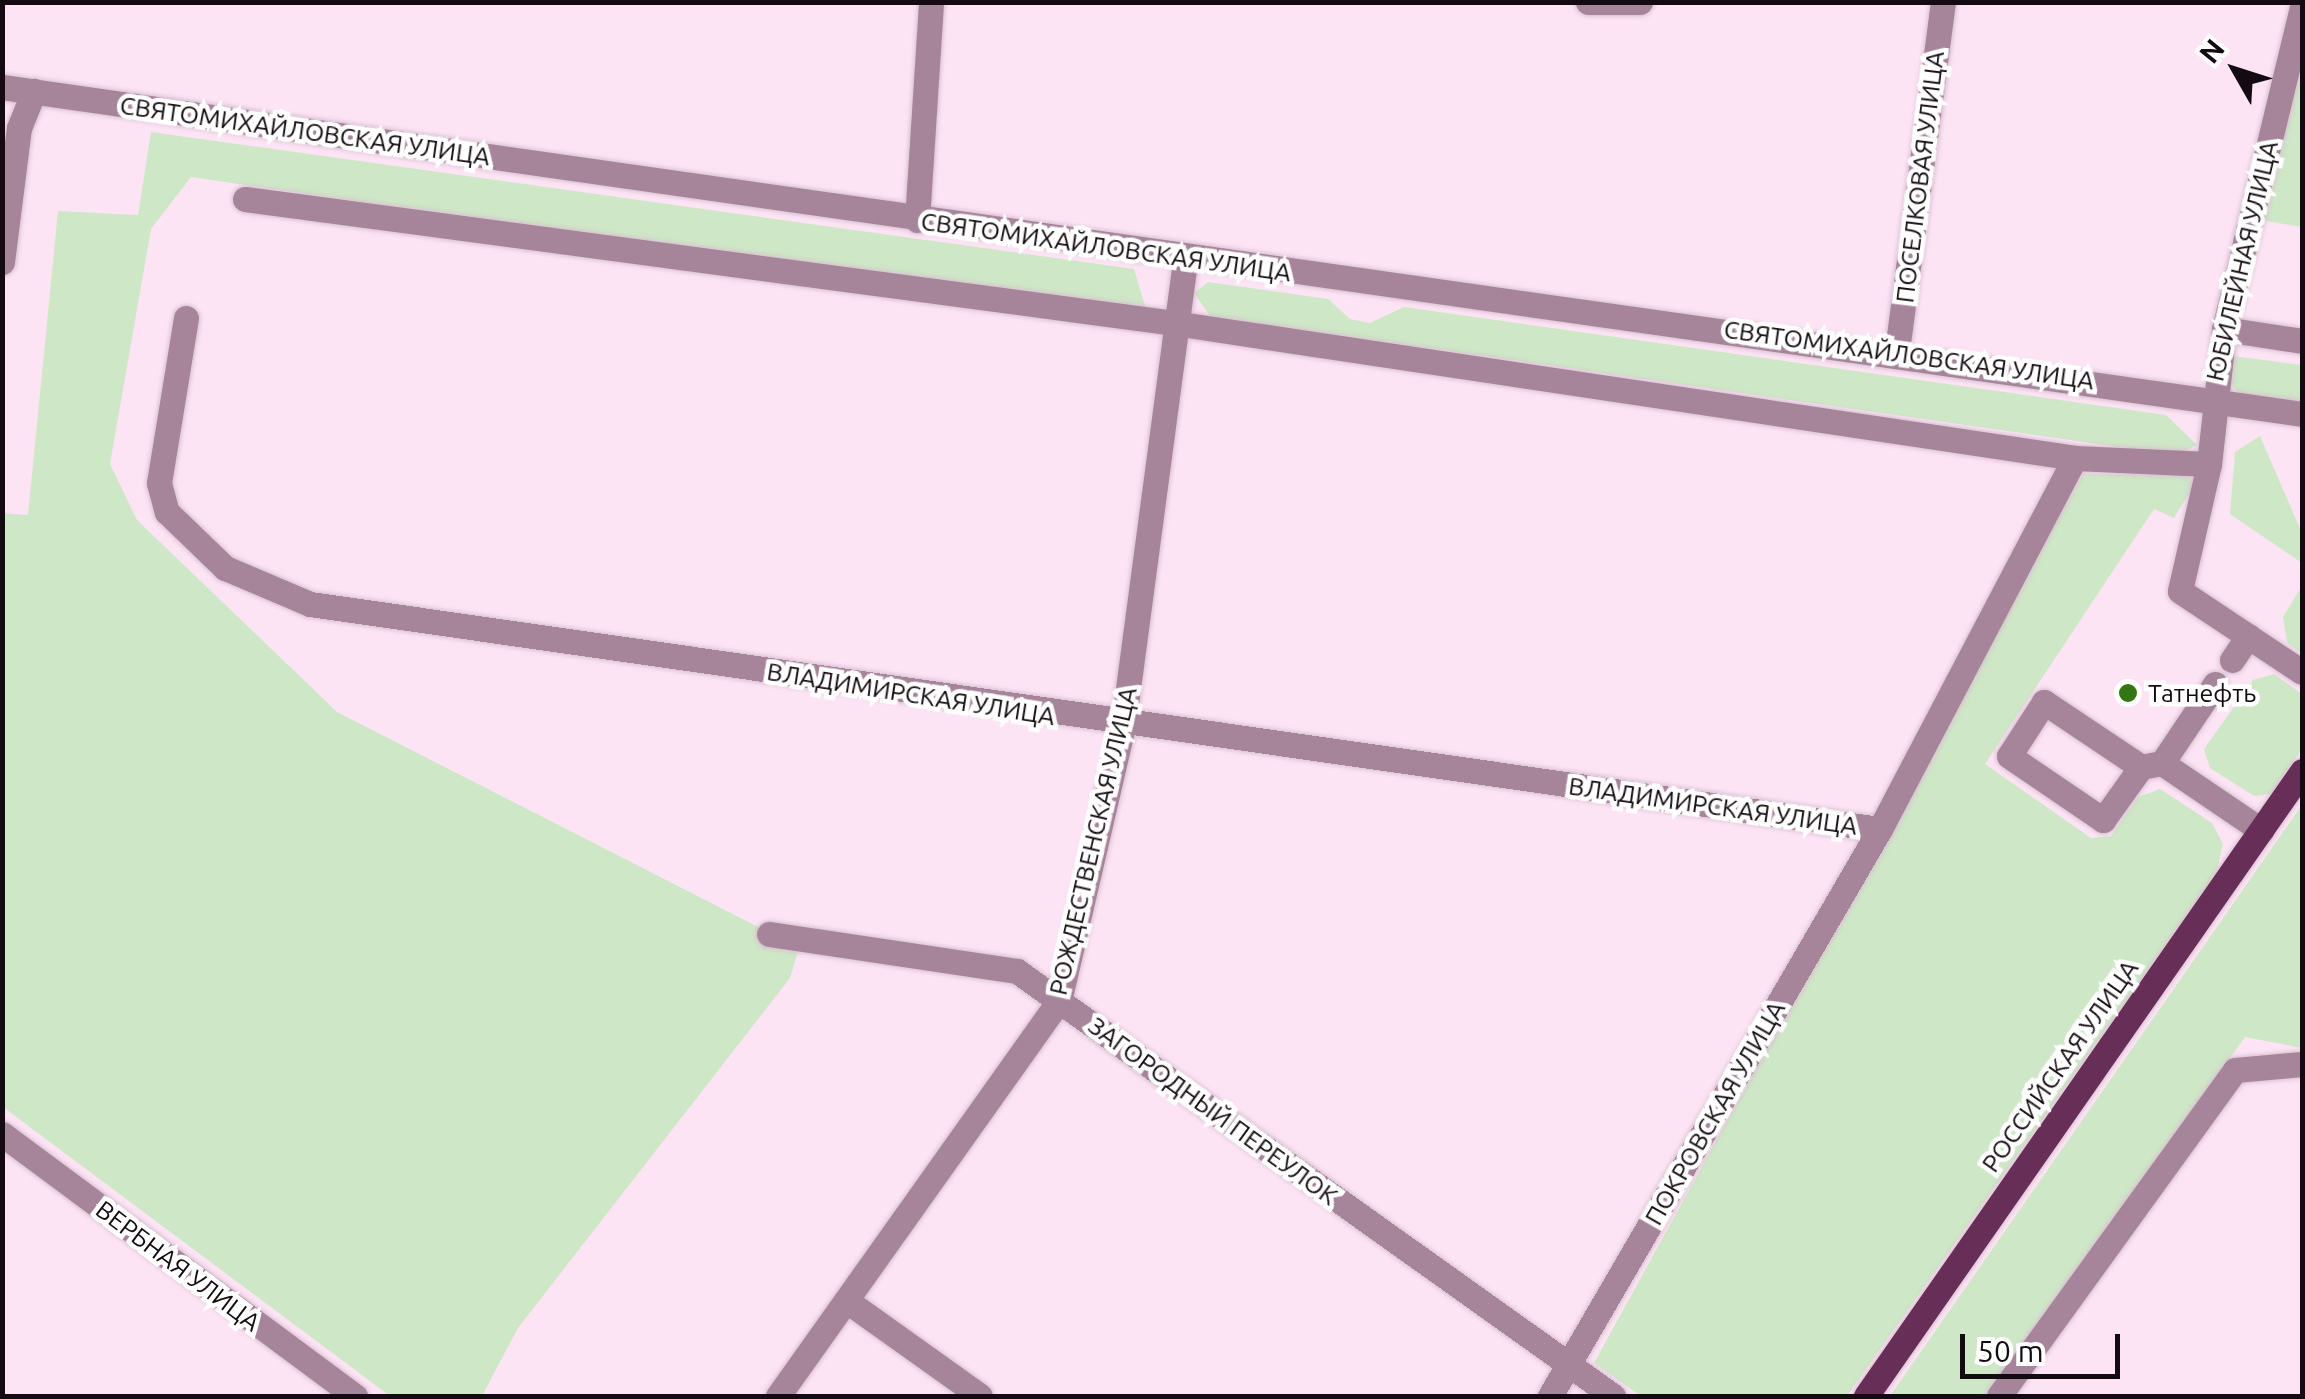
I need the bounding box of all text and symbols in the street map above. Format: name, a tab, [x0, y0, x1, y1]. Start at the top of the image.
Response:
north arrow	[2185, 20, 2285, 120]
text: N	[2193, 33, 2230, 69]
street label: ПОСЕЛКОВАЯ УЛИЦА	[1890, 49, 1950, 305]
street label: СВЯТОМИХАЙЛОВСКАЯ УЛИЦА	[118, 90, 492, 172]
street label: ЮБИЛЕЙНАЯ УЛИЦА	[2200, 138, 2284, 384]
street label: СВЯТОМИХАЙЛОВСКАЯ УЛИЦА	[919, 206, 1293, 288]
street label: СВЯТОМИХАЙЛОВСКАЯ УЛИЦА	[1722, 314, 2096, 396]
street label: ВЛАДИМИРСКАЯ УЛИЦА	[765, 656, 1057, 732]
place label: Татнефть	[2148, 678, 2256, 708]
marker: Татнефть	[2117, 682, 2139, 704]
street label: РОЖДЕСТВЕНСКАЯ УЛИЦА	[1043, 684, 1143, 998]
street label: ВЛАДИМИРСКАЯ УЛИЦА	[1567, 771, 1859, 841]
street label: РОССИЙСКАЯ УЛИЦА	[1975, 954, 2145, 1178]
street label: ПОКРОВСКАЯ УЛИЦА	[1639, 996, 1791, 1230]
street label: ЗАГОРОДНЫЙ ПЕРЕУЛОК	[1083, 1011, 1343, 1211]
street label: ВЕРБНАЯ УЛИЦА	[90, 1194, 266, 1338]
scale bar	[1965, 1314, 2125, 1376]
text: 50 m	[1977, 1334, 2044, 1368]

